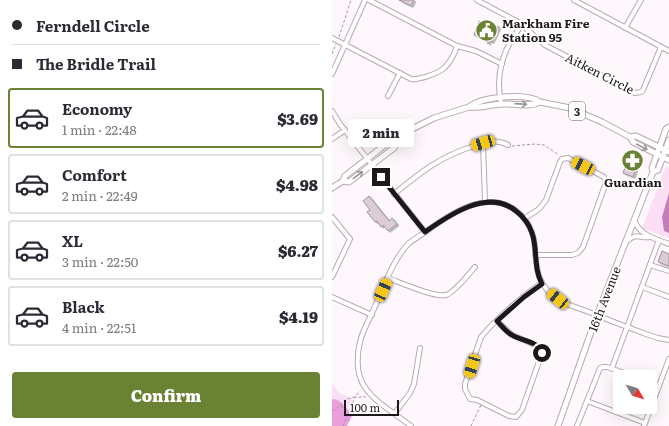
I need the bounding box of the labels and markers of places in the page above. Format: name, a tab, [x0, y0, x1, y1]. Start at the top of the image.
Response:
place label: Markham Fire Station 95	[502, 14, 590, 46]
public building icon: Markham Fire Station 95	[474, 17, 500, 43]
pharmacy icon: Guardian	[620, 148, 646, 174]
place label: Guardian	[604, 173, 663, 191]

